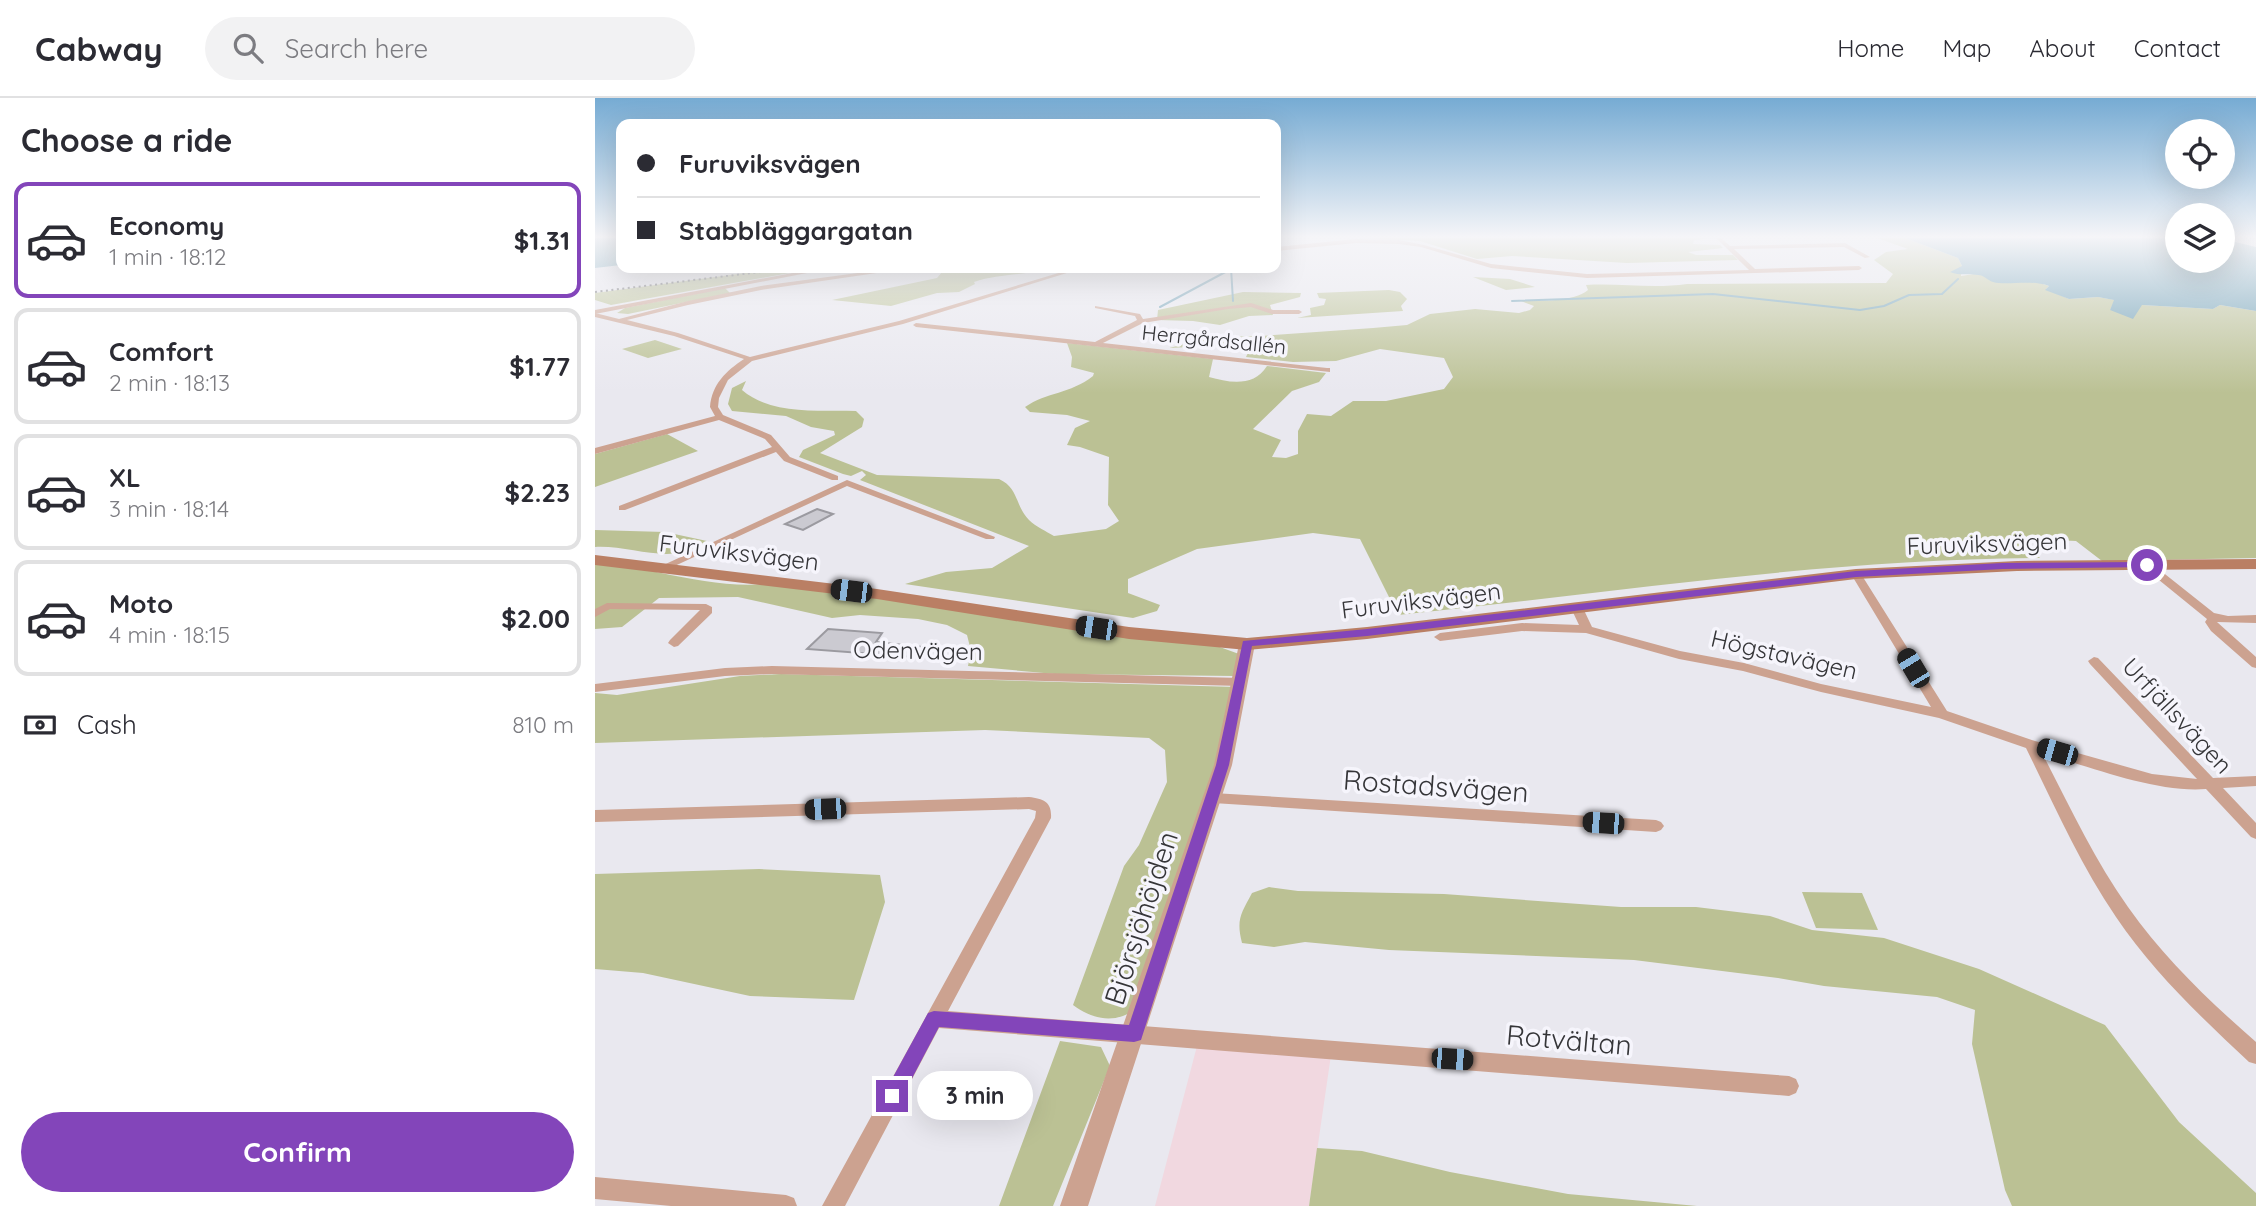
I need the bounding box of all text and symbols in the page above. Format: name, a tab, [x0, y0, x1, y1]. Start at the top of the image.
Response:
search box	[205, 17, 695, 80]
text: Cabway	[35, 28, 163, 69]
icon: search	[229, 29, 267, 67]
text: Search here	[285, 32, 428, 65]
text: Home	[1837, 33, 1904, 63]
text: Map	[1942, 33, 1991, 63]
text: About	[2029, 33, 2096, 63]
text: Contact	[2134, 33, 2221, 63]
map controls	[2165, 119, 2235, 273]
button: locate	[2165, 119, 2235, 189]
text: Choose a ride	[21, 120, 233, 160]
text: Furuviksvägen	[679, 147, 861, 180]
button: layers	[2165, 203, 2235, 273]
icon: car	[25, 209, 88, 272]
text: Economy	[109, 209, 224, 242]
text: Stabbläggargatan	[679, 214, 913, 247]
text: $1.31	[514, 224, 570, 257]
text: 1 min · 18:12	[109, 242, 227, 271]
street label: Herrgårdsallén	[1141, 318, 1288, 360]
icon: car	[25, 335, 88, 398]
text: Comfort	[109, 335, 214, 368]
text: $1.77	[509, 350, 570, 383]
text: 2 min · 18:13	[109, 368, 230, 397]
icon: car	[25, 461, 88, 524]
text: XL	[109, 461, 141, 494]
text: $2.23	[504, 476, 570, 509]
text: 3 min · 18:14	[109, 494, 229, 523]
street label: Furuviksvägen	[1906, 525, 2068, 561]
street label: Furuviksvägen	[658, 527, 821, 577]
route start	[2131, 549, 2163, 581]
street label: Furuviksvägen	[1339, 575, 1502, 625]
car	[829, 578, 874, 604]
icon: car	[25, 587, 88, 650]
text: Moto	[109, 587, 173, 620]
text: $2.00	[501, 602, 570, 635]
car	[1074, 614, 1119, 642]
text: 4 min · 18:15	[109, 620, 230, 649]
street label: Högstavägen	[1708, 623, 1860, 685]
street label: Odenvägen	[853, 634, 983, 666]
car	[1894, 645, 1933, 691]
street label: Urfjällsvägen	[2116, 651, 2239, 779]
icon: cash	[21, 706, 59, 744]
text: Cash	[77, 708, 137, 741]
text: 810 m	[512, 710, 574, 739]
car	[2034, 736, 2081, 768]
street label: Rostadsvägen	[1342, 762, 1530, 809]
car	[804, 798, 847, 820]
car	[1582, 811, 1625, 835]
street label: Björsjöhöjden	[1096, 827, 1185, 1009]
street label: Rotvältan	[1505, 1017, 1633, 1062]
car	[1431, 1047, 1474, 1071]
callout: 3 min	[917, 1072, 1032, 1121]
route end	[876, 1080, 908, 1112]
text: 3 min	[945, 1081, 1005, 1110]
button: Confirm	[21, 1112, 574, 1192]

